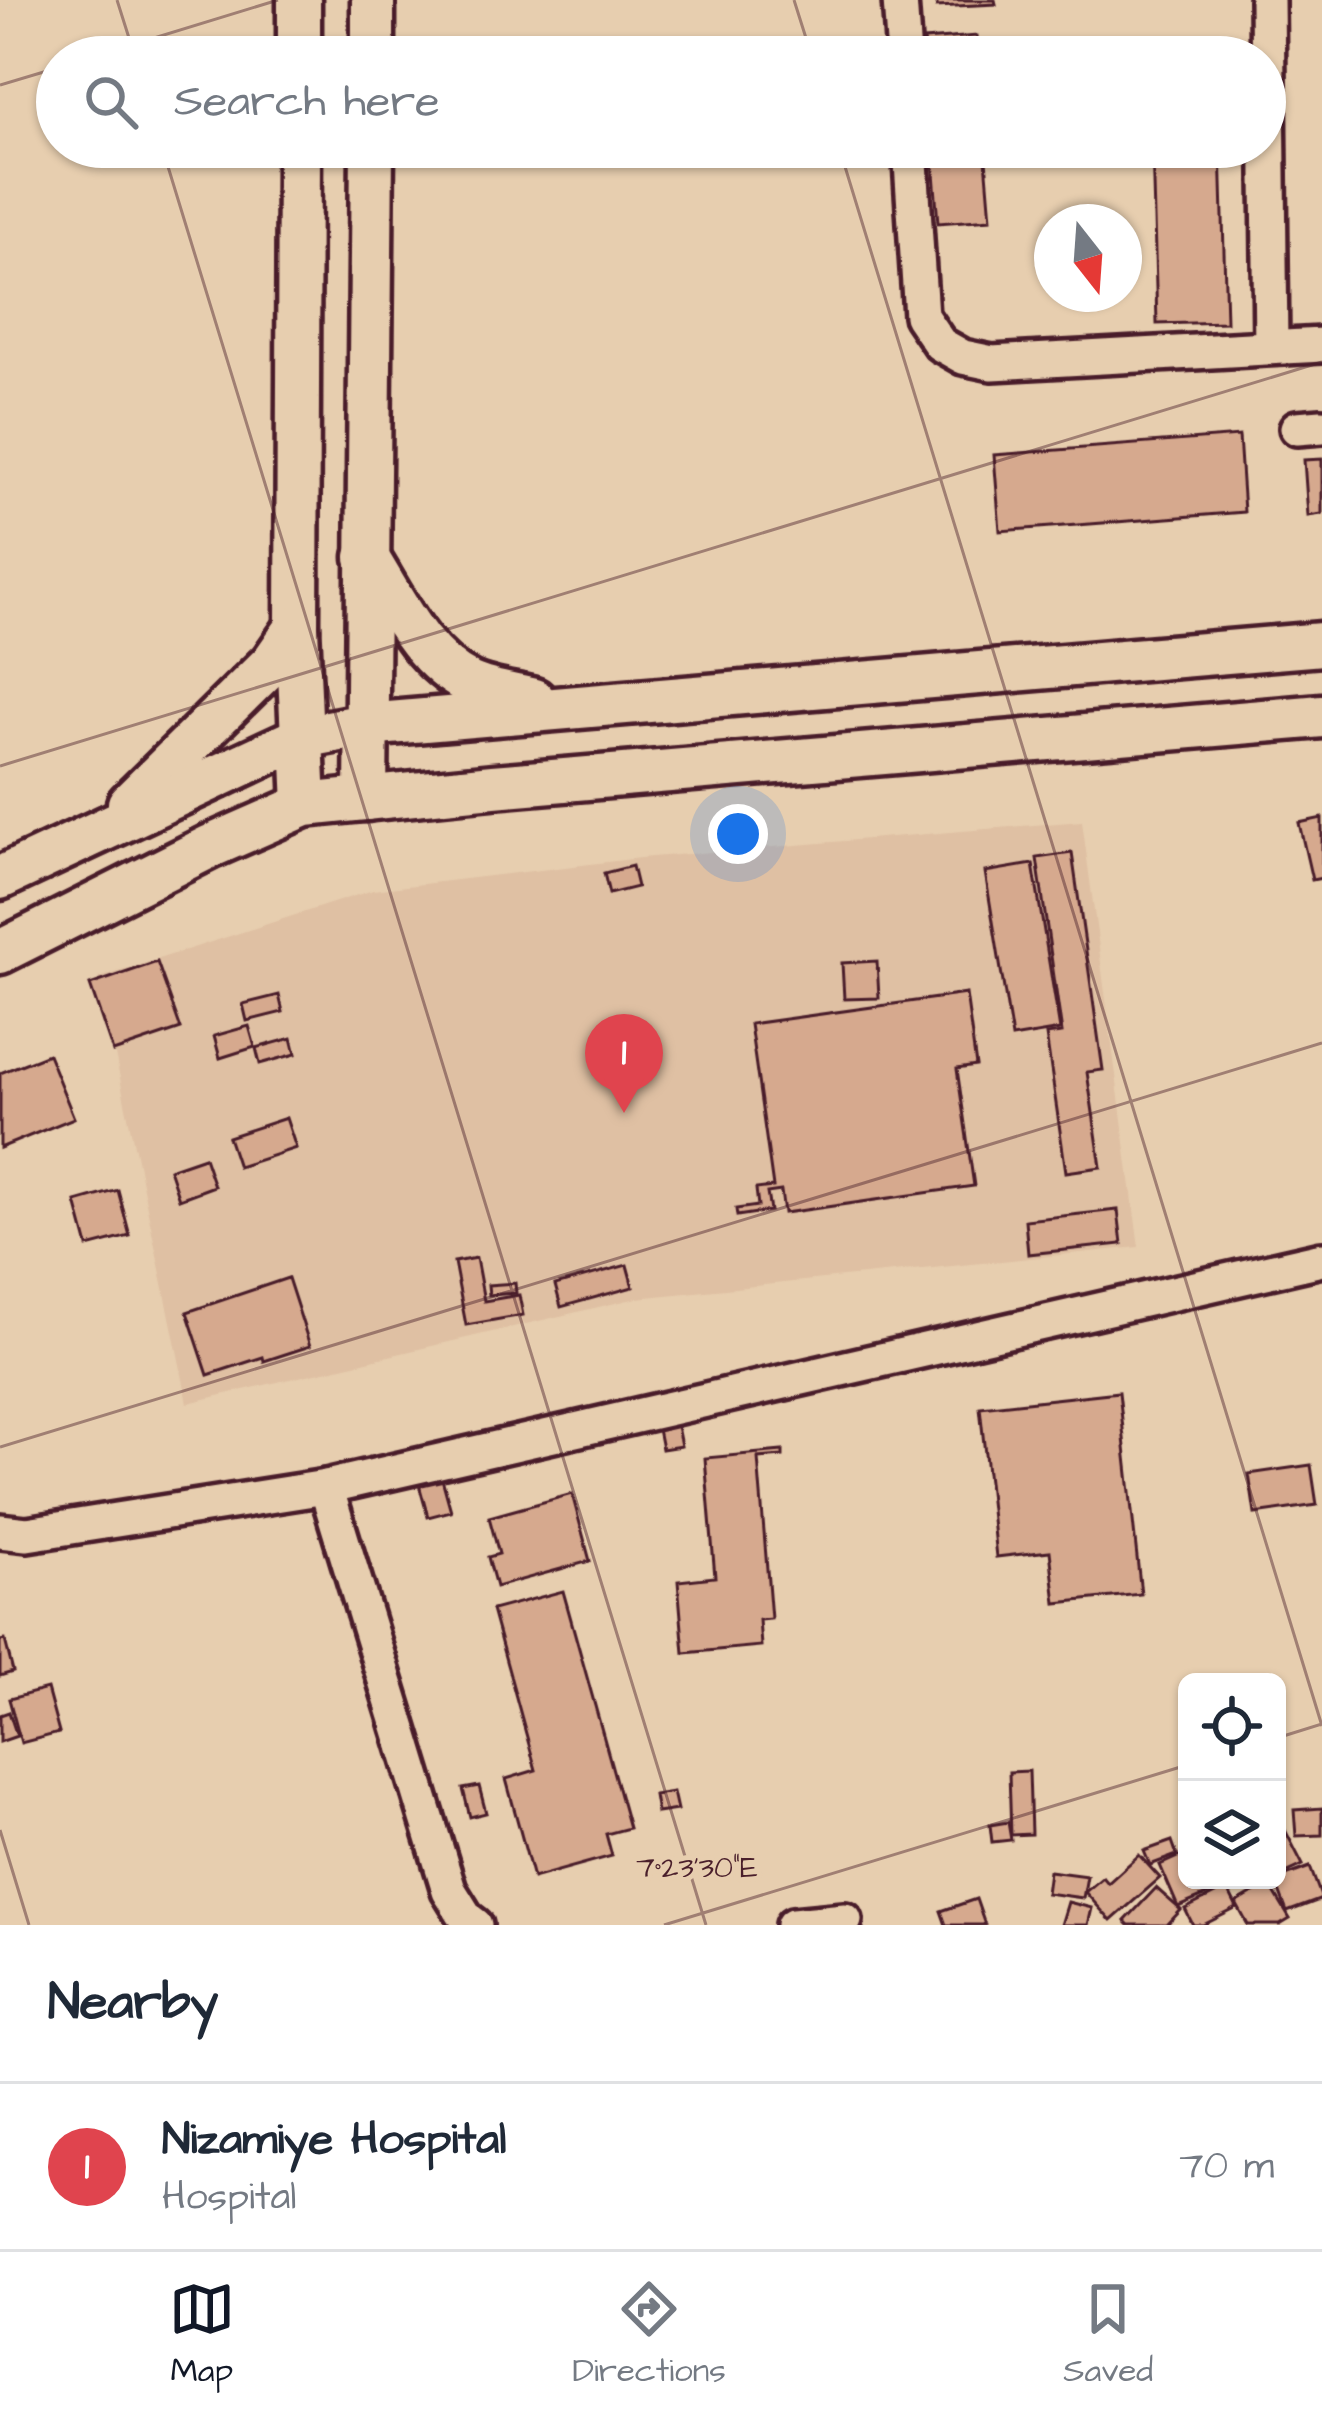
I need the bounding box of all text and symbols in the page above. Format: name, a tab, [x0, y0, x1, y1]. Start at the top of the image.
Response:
search box	[36, 36, 1286, 168]
icon: search	[78, 69, 144, 135]
text: Search here	[174, 71, 440, 133]
north arrow	[1034, 204, 1142, 312]
your location	[708, 804, 768, 864]
pin: 1	[585, 1014, 663, 1113]
map controls	[1178, 1673, 1286, 1889]
button: locate	[1178, 1673, 1286, 1781]
button: layers	[1178, 1781, 1286, 1889]
text: 7°23'30"E	[636, 1847, 758, 1889]
text: Nearby	[48, 1968, 218, 2039]
text: Nizamiye Hospital	[162, 2109, 506, 2171]
text: 1	[85, 2140, 90, 2194]
text: 70 m	[1179, 2140, 1274, 2194]
text: Hospital	[162, 2171, 296, 2225]
tab: Map	[169, 2276, 235, 2394]
tab: Directions	[572, 2276, 726, 2394]
tab: Saved	[1063, 2276, 1153, 2394]

